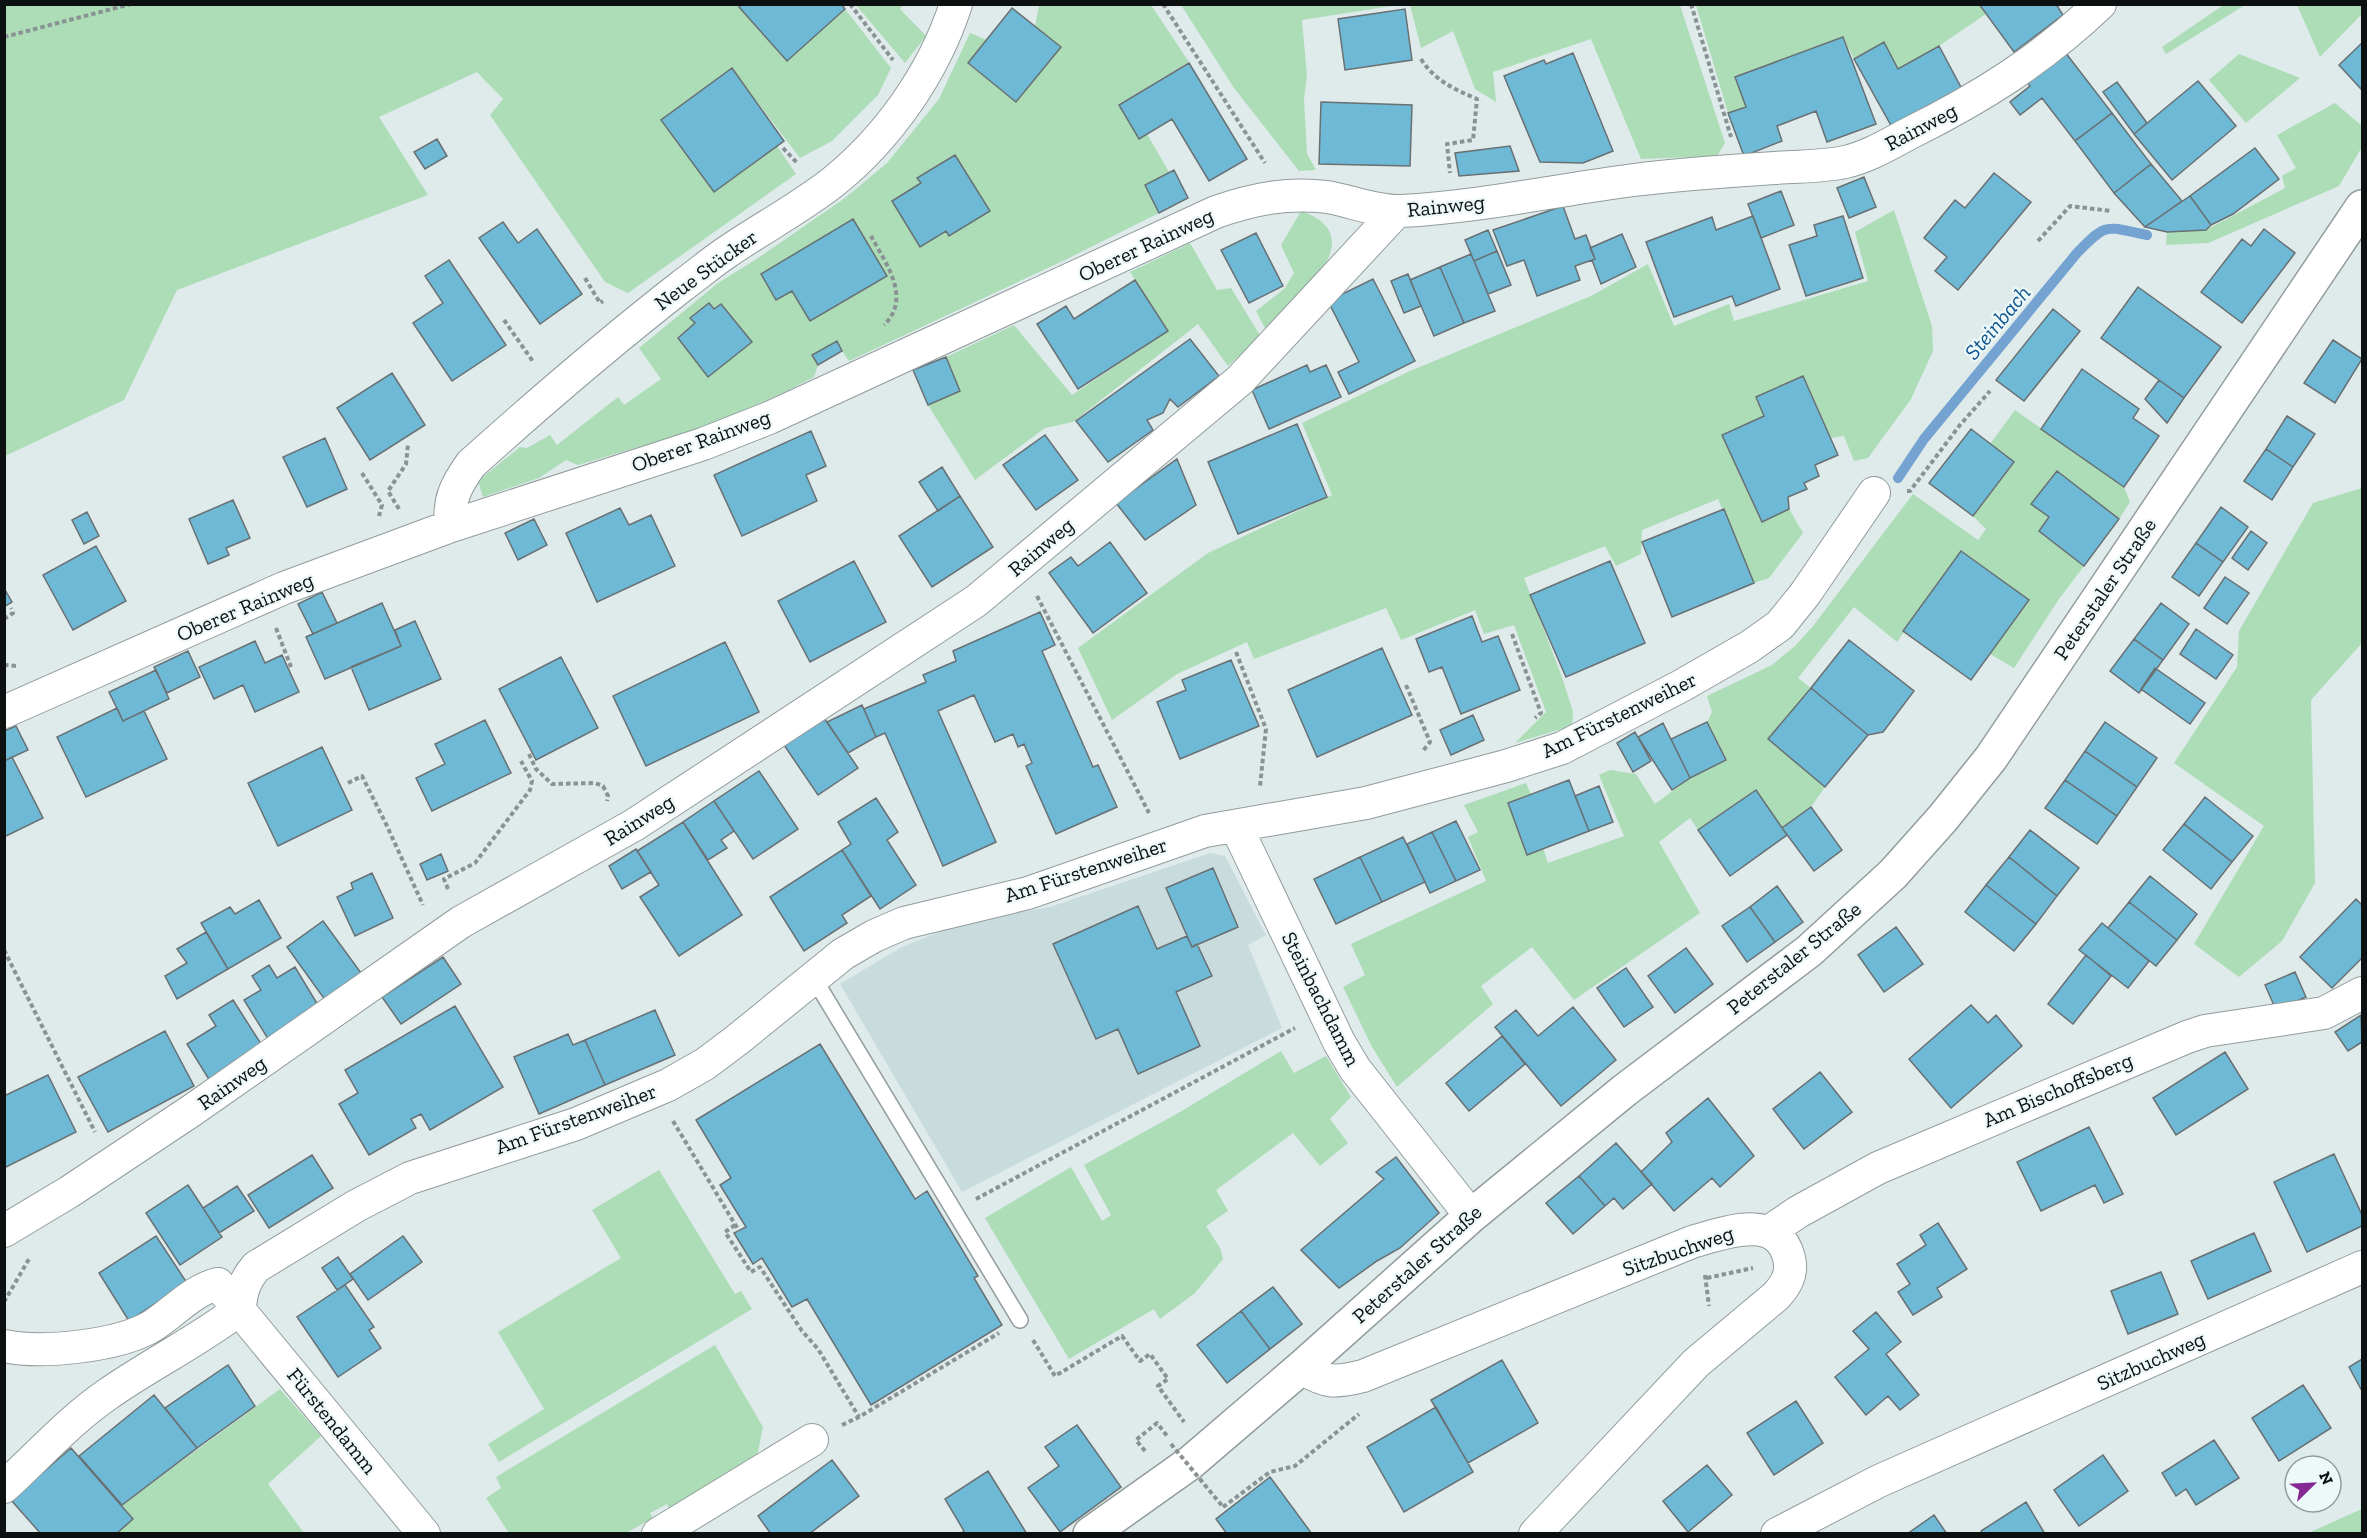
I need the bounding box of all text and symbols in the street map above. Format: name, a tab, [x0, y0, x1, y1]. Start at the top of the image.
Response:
street label: Rainweg	[1881, 97, 1961, 156]
street label: Rainweg	[1406, 189, 1486, 222]
street label: Oberer Rainweg	[1074, 202, 1218, 287]
street label: Neue Stücker	[649, 224, 762, 315]
water label: Steinbach	[1959, 280, 2036, 365]
street label: Oberer Rainweg	[628, 404, 774, 477]
street label: Rainweg	[1003, 512, 1079, 581]
street label: Peterstaler Straße	[2048, 513, 2161, 664]
street label: Oberer Rainweg	[173, 566, 317, 647]
street label: Am Fürstenweiher	[1537, 666, 1700, 763]
street label: Rainweg	[599, 788, 679, 851]
street label: Am Fürstenweiher	[1001, 831, 1170, 908]
street label: Peterstaler Straße	[1722, 896, 1866, 1019]
street label: Steinbachdamm	[1277, 927, 1366, 1070]
street label: Am Bischoffsberg	[1979, 1047, 2137, 1132]
street label: Rainweg	[193, 1050, 271, 1115]
street label: Am Fürstenweiher	[492, 1078, 660, 1159]
street label: Peterstaler Straße	[1347, 1199, 1487, 1328]
street label: Sitzbuchweg	[1619, 1220, 1737, 1281]
street label: Sitzbuchweg	[2093, 1325, 2209, 1396]
street label: Fürstendamm	[282, 1363, 383, 1479]
north arrow	[2283, 1454, 2343, 1514]
text: N	[2315, 1469, 2337, 1488]

